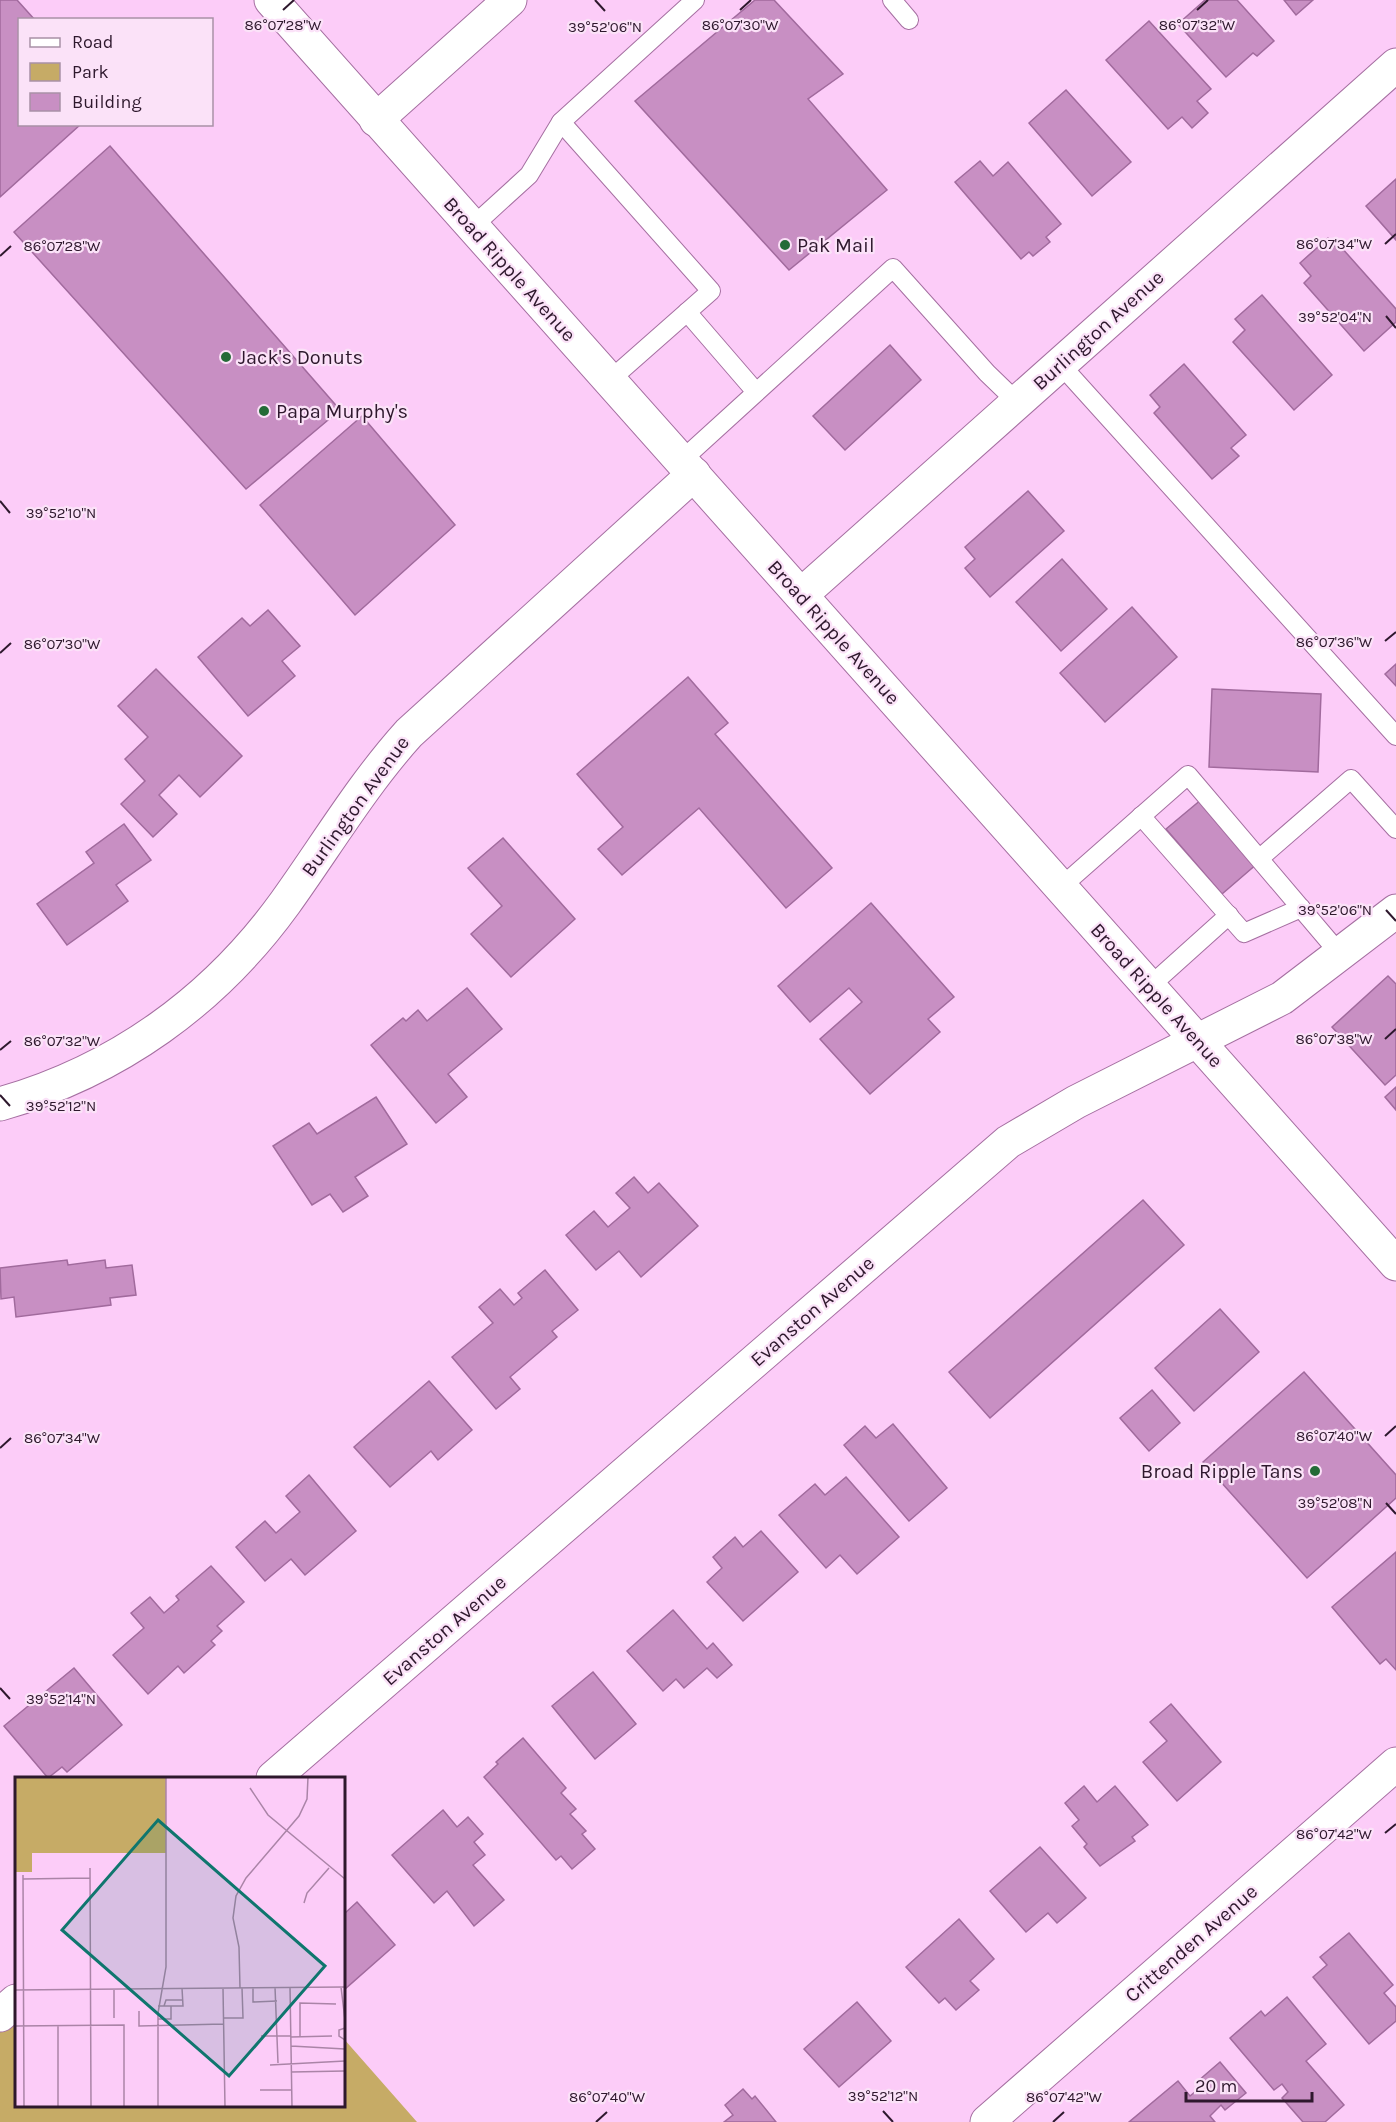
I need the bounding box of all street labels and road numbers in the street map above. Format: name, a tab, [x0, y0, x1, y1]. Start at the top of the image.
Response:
street label: Broad Ripple Avenue	[439, 192, 580, 346]
street label: Burlington Avenue	[1028, 266, 1168, 395]
street label: Broad Ripple Avenue	[763, 555, 904, 709]
street label: Burlington Avenue	[297, 732, 414, 881]
street label: Broad Ripple Avenue	[1086, 918, 1227, 1072]
street label: Evanston Avenue	[746, 1252, 879, 1371]
street label: Evanston Avenue	[378, 1571, 511, 1690]
street label: Crittenden Avenue	[1121, 1880, 1262, 2007]

